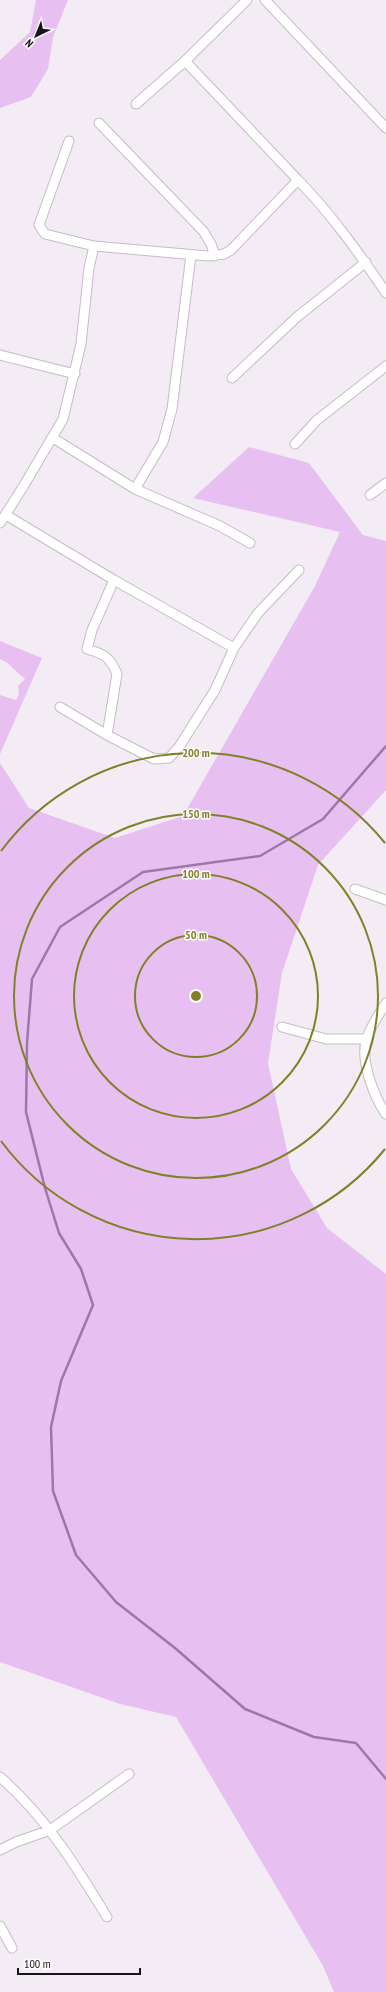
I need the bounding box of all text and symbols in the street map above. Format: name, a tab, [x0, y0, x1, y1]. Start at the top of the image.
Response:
north arrow	[16, 16, 56, 56]
text: N	[22, 36, 36, 50]
text: 200 m	[182, 745, 210, 760]
text: 150 m	[182, 806, 210, 821]
text: 100 m	[182, 866, 210, 881]
text: 50 m	[185, 927, 207, 942]
centre of rings	[189, 989, 203, 1003]
scale bar	[18, 1950, 140, 1976]
text: 100 m	[24, 1956, 51, 1971]

